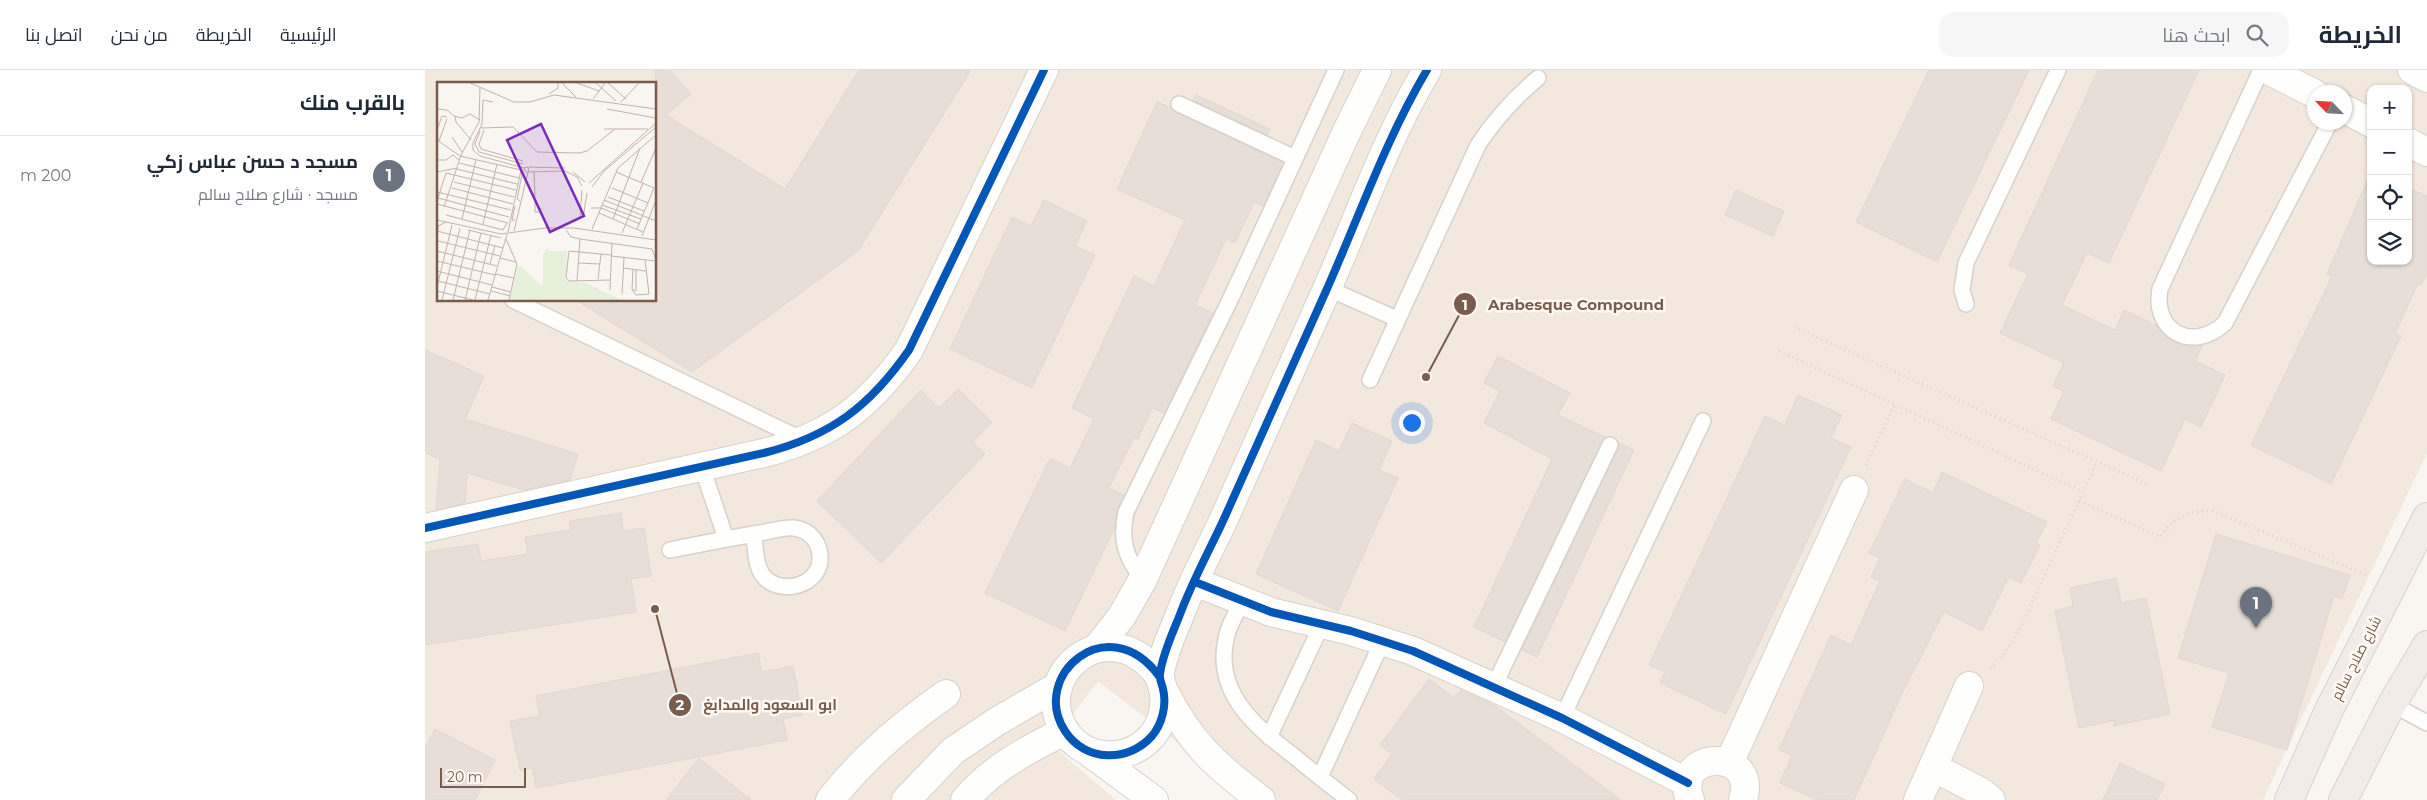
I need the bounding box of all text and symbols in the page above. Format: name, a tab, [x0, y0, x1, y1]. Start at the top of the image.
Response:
search box	[1939, 12, 2289, 57]
text: الخريطة	[2319, 20, 2402, 49]
icon: search	[2243, 21, 2271, 49]
text: اتصل بنا	[25, 24, 83, 46]
text: من نحن	[111, 24, 168, 46]
text: الخريطة	[196, 24, 252, 46]
text: الرئيسية	[280, 24, 336, 46]
text: ابحث هنا	[2162, 24, 2231, 47]
inset map	[437, 82, 656, 301]
north arrow	[2307, 85, 2352, 130]
map controls	[2367, 85, 2412, 265]
button: +	[2367, 85, 2412, 130]
text: بالقرب منك	[300, 90, 405, 115]
button: −	[2367, 130, 2412, 175]
text: مسجد د حسن عباس زكي	[147, 150, 358, 173]
text: 200 m	[20, 166, 71, 185]
text: 1	[386, 166, 392, 185]
button: locate	[2367, 175, 2412, 220]
text: مسجد · شارع صلاح سالم	[198, 185, 358, 204]
button: layers	[2367, 220, 2412, 265]
callout: Arabesque Compound	[1453, 289, 1674, 319]
text: 1	[1462, 295, 1468, 314]
text: Arabesque Compound	[1487, 295, 1664, 314]
your location	[1399, 410, 1425, 436]
pin: 1	[2240, 587, 2272, 628]
street label: شارع صلاح سالم	[2327, 613, 2386, 704]
callout: ابو السعود والمدابغ	[668, 690, 847, 720]
text: 2	[676, 695, 685, 714]
text: ابو السعود والمدابغ	[703, 695, 837, 715]
scale bar	[440, 765, 526, 788]
text: 20 m	[447, 768, 483, 786]

